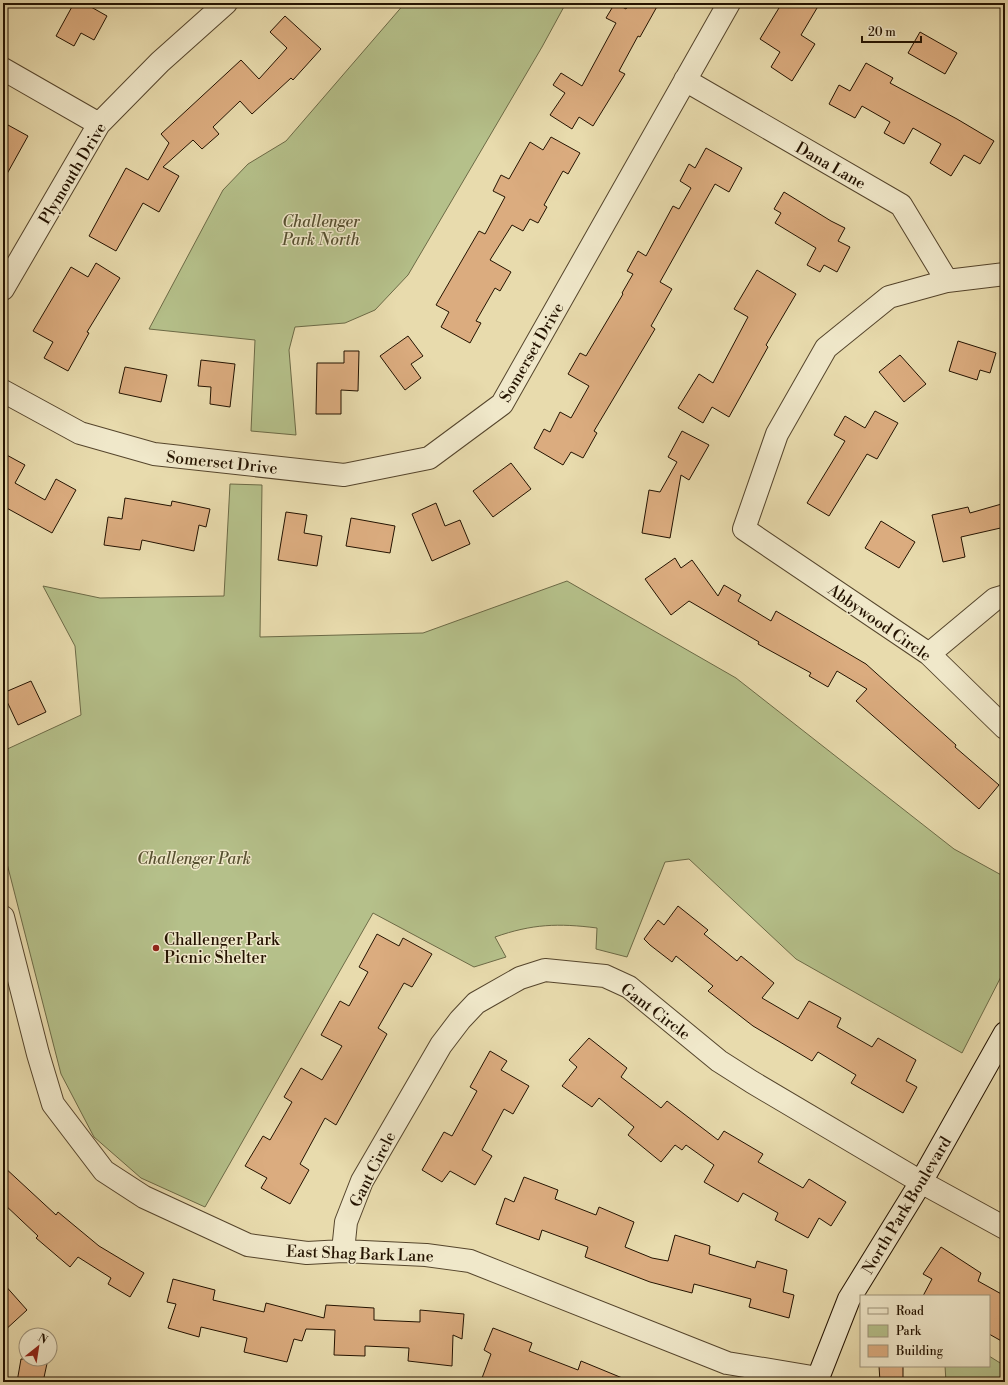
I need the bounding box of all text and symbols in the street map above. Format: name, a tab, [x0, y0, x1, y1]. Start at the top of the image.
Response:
scale bar	[862, 18, 921, 44]
text: 20 m	[868, 25, 896, 40]
street label: Plymouth Drive	[35, 119, 111, 228]
street label: Dana Lane	[792, 138, 869, 194]
park label: Challenger Park North	[281, 212, 361, 250]
street label: Somerset Drive	[495, 299, 569, 406]
street label: Somerset Drive	[165, 447, 279, 479]
street label: Abbywood Circle	[823, 579, 935, 666]
park label: Challenger Park	[137, 849, 251, 869]
place label: Challenger Park Picnic Shelter	[164, 930, 281, 968]
marker: Challenger Park Picnic Shelter	[151, 943, 161, 953]
street label: Gant Circle	[617, 979, 694, 1045]
street label: Gant Circle	[345, 1128, 400, 1211]
street label: North Park Boulevard	[858, 1133, 956, 1278]
street label: East Shag Bark Lane	[286, 1241, 434, 1267]
legend	[860, 1295, 990, 1367]
text: Road	[896, 1304, 924, 1319]
text: Park	[896, 1324, 922, 1339]
north arrow	[18, 1327, 58, 1367]
text: N	[35, 1331, 50, 1348]
text: Building	[895, 1344, 944, 1359]

